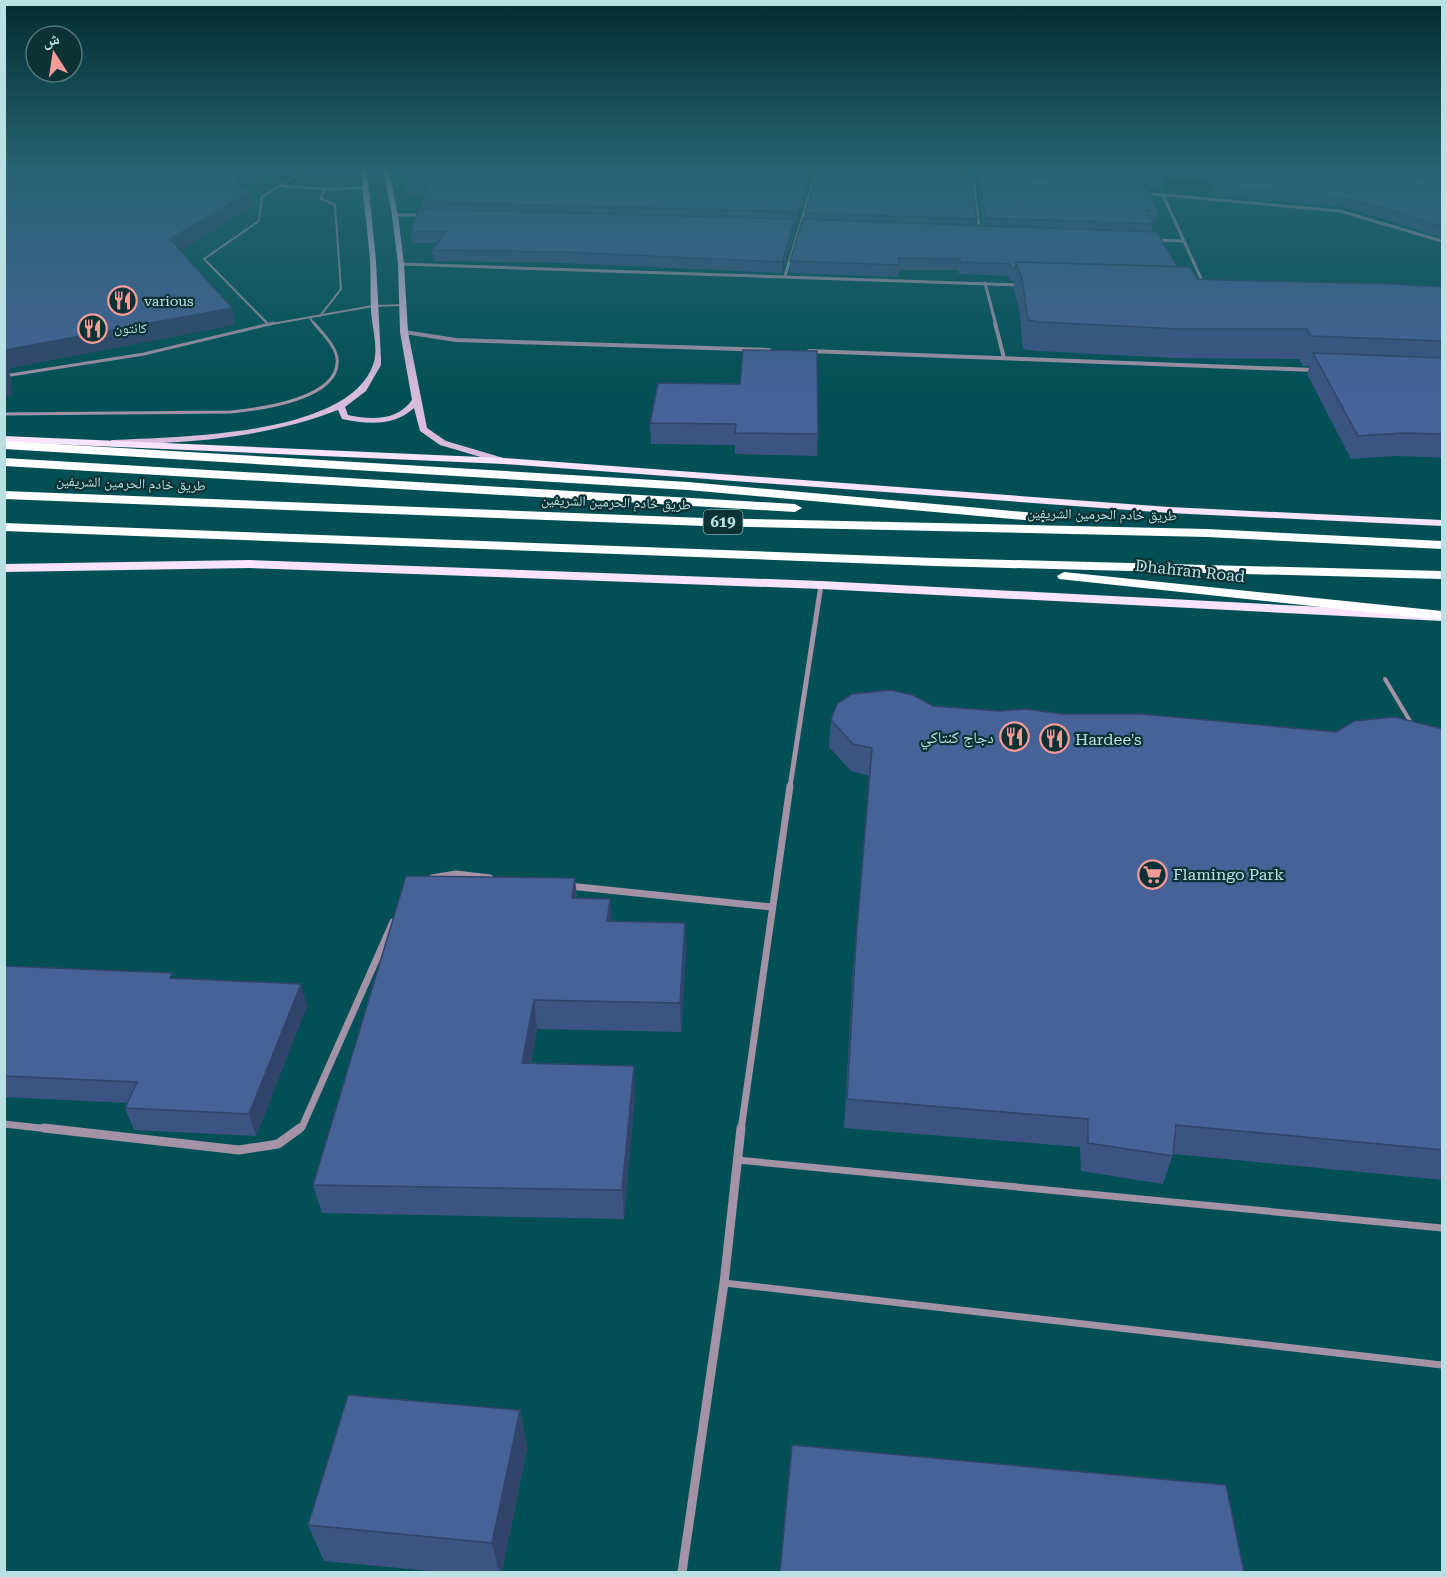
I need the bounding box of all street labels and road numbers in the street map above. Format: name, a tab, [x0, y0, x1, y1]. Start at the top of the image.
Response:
street label: طريق خادم الحرمين الشريفين	[56, 472, 206, 496]
street label: طريق خادم الحرمين الشريفين	[541, 491, 691, 515]
street label: طريق خادم الحرمين الشريفين	[1027, 505, 1177, 525]
road number: 619	[704, 510, 742, 534]
street label: Dhahran Road	[1134, 556, 1246, 586]

